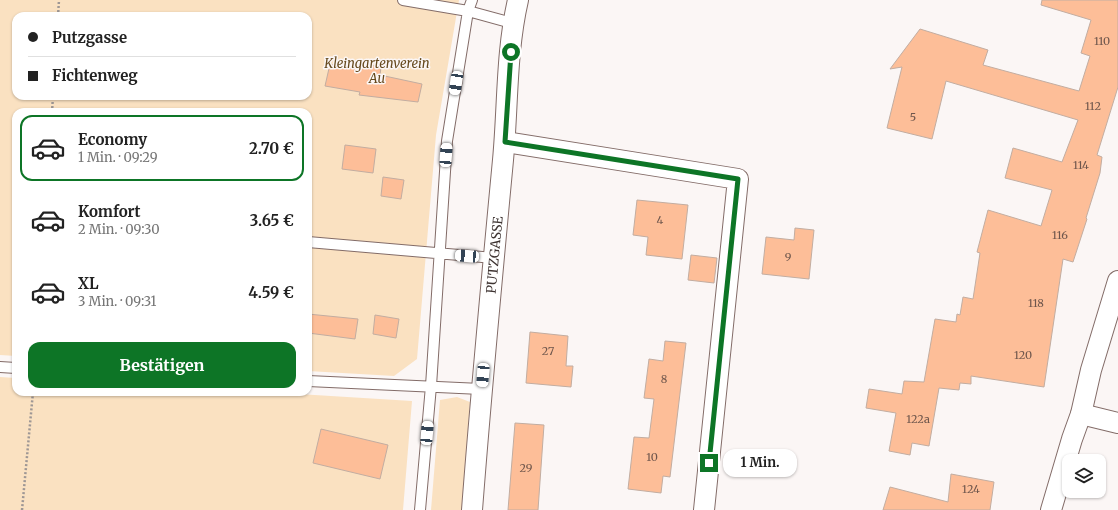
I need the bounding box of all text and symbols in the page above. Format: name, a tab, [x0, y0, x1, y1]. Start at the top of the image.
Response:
text: Putzgasse	[52, 28, 127, 47]
house number: 110	[1094, 34, 1110, 48]
route start	[502, 43, 520, 61]
park label: Kleingartenverein Au	[323, 55, 430, 87]
text: Fichtenweg	[52, 66, 138, 85]
car	[448, 70, 464, 96]
house number: 112	[1085, 99, 1101, 113]
house number: 5	[910, 110, 916, 124]
icon: car	[30, 130, 66, 166]
text: Economy	[78, 130, 147, 149]
text: 2.70 €	[249, 139, 294, 158]
car	[439, 143, 453, 167]
text: 1 Min. · 09:29	[78, 149, 158, 166]
house number: 114	[1073, 158, 1089, 172]
icon: car	[30, 202, 66, 238]
text: Komfort	[78, 202, 141, 221]
text: 3.65 €	[250, 211, 294, 230]
house number: 4	[657, 213, 664, 227]
street label: PUTZGASSE	[483, 215, 507, 294]
text: 2 Min. · 09:30	[78, 221, 160, 238]
house number: 116	[1052, 228, 1068, 242]
car	[455, 249, 479, 263]
house number: 9	[785, 250, 792, 264]
icon: car	[30, 274, 66, 310]
text: XL	[78, 274, 99, 293]
text: 4.59 €	[248, 283, 294, 302]
text: 3 Min. · 09:31	[78, 293, 156, 310]
house number: 118	[1028, 296, 1044, 310]
button: Bestätigen	[28, 342, 296, 388]
house number: 27	[542, 344, 554, 358]
house number: 120	[1014, 348, 1032, 362]
car	[476, 363, 490, 387]
house number: 8	[661, 372, 668, 386]
house number: 122a	[906, 412, 930, 426]
car	[420, 421, 434, 445]
callout: 1 Min.	[723, 449, 797, 477]
house number: 10	[646, 450, 658, 464]
route end	[700, 454, 718, 472]
text: 1 Min.	[741, 454, 779, 471]
map controls	[1062, 454, 1106, 498]
button: layers	[1062, 454, 1106, 498]
house number: 29	[520, 461, 533, 475]
house number: 124	[962, 482, 980, 496]

